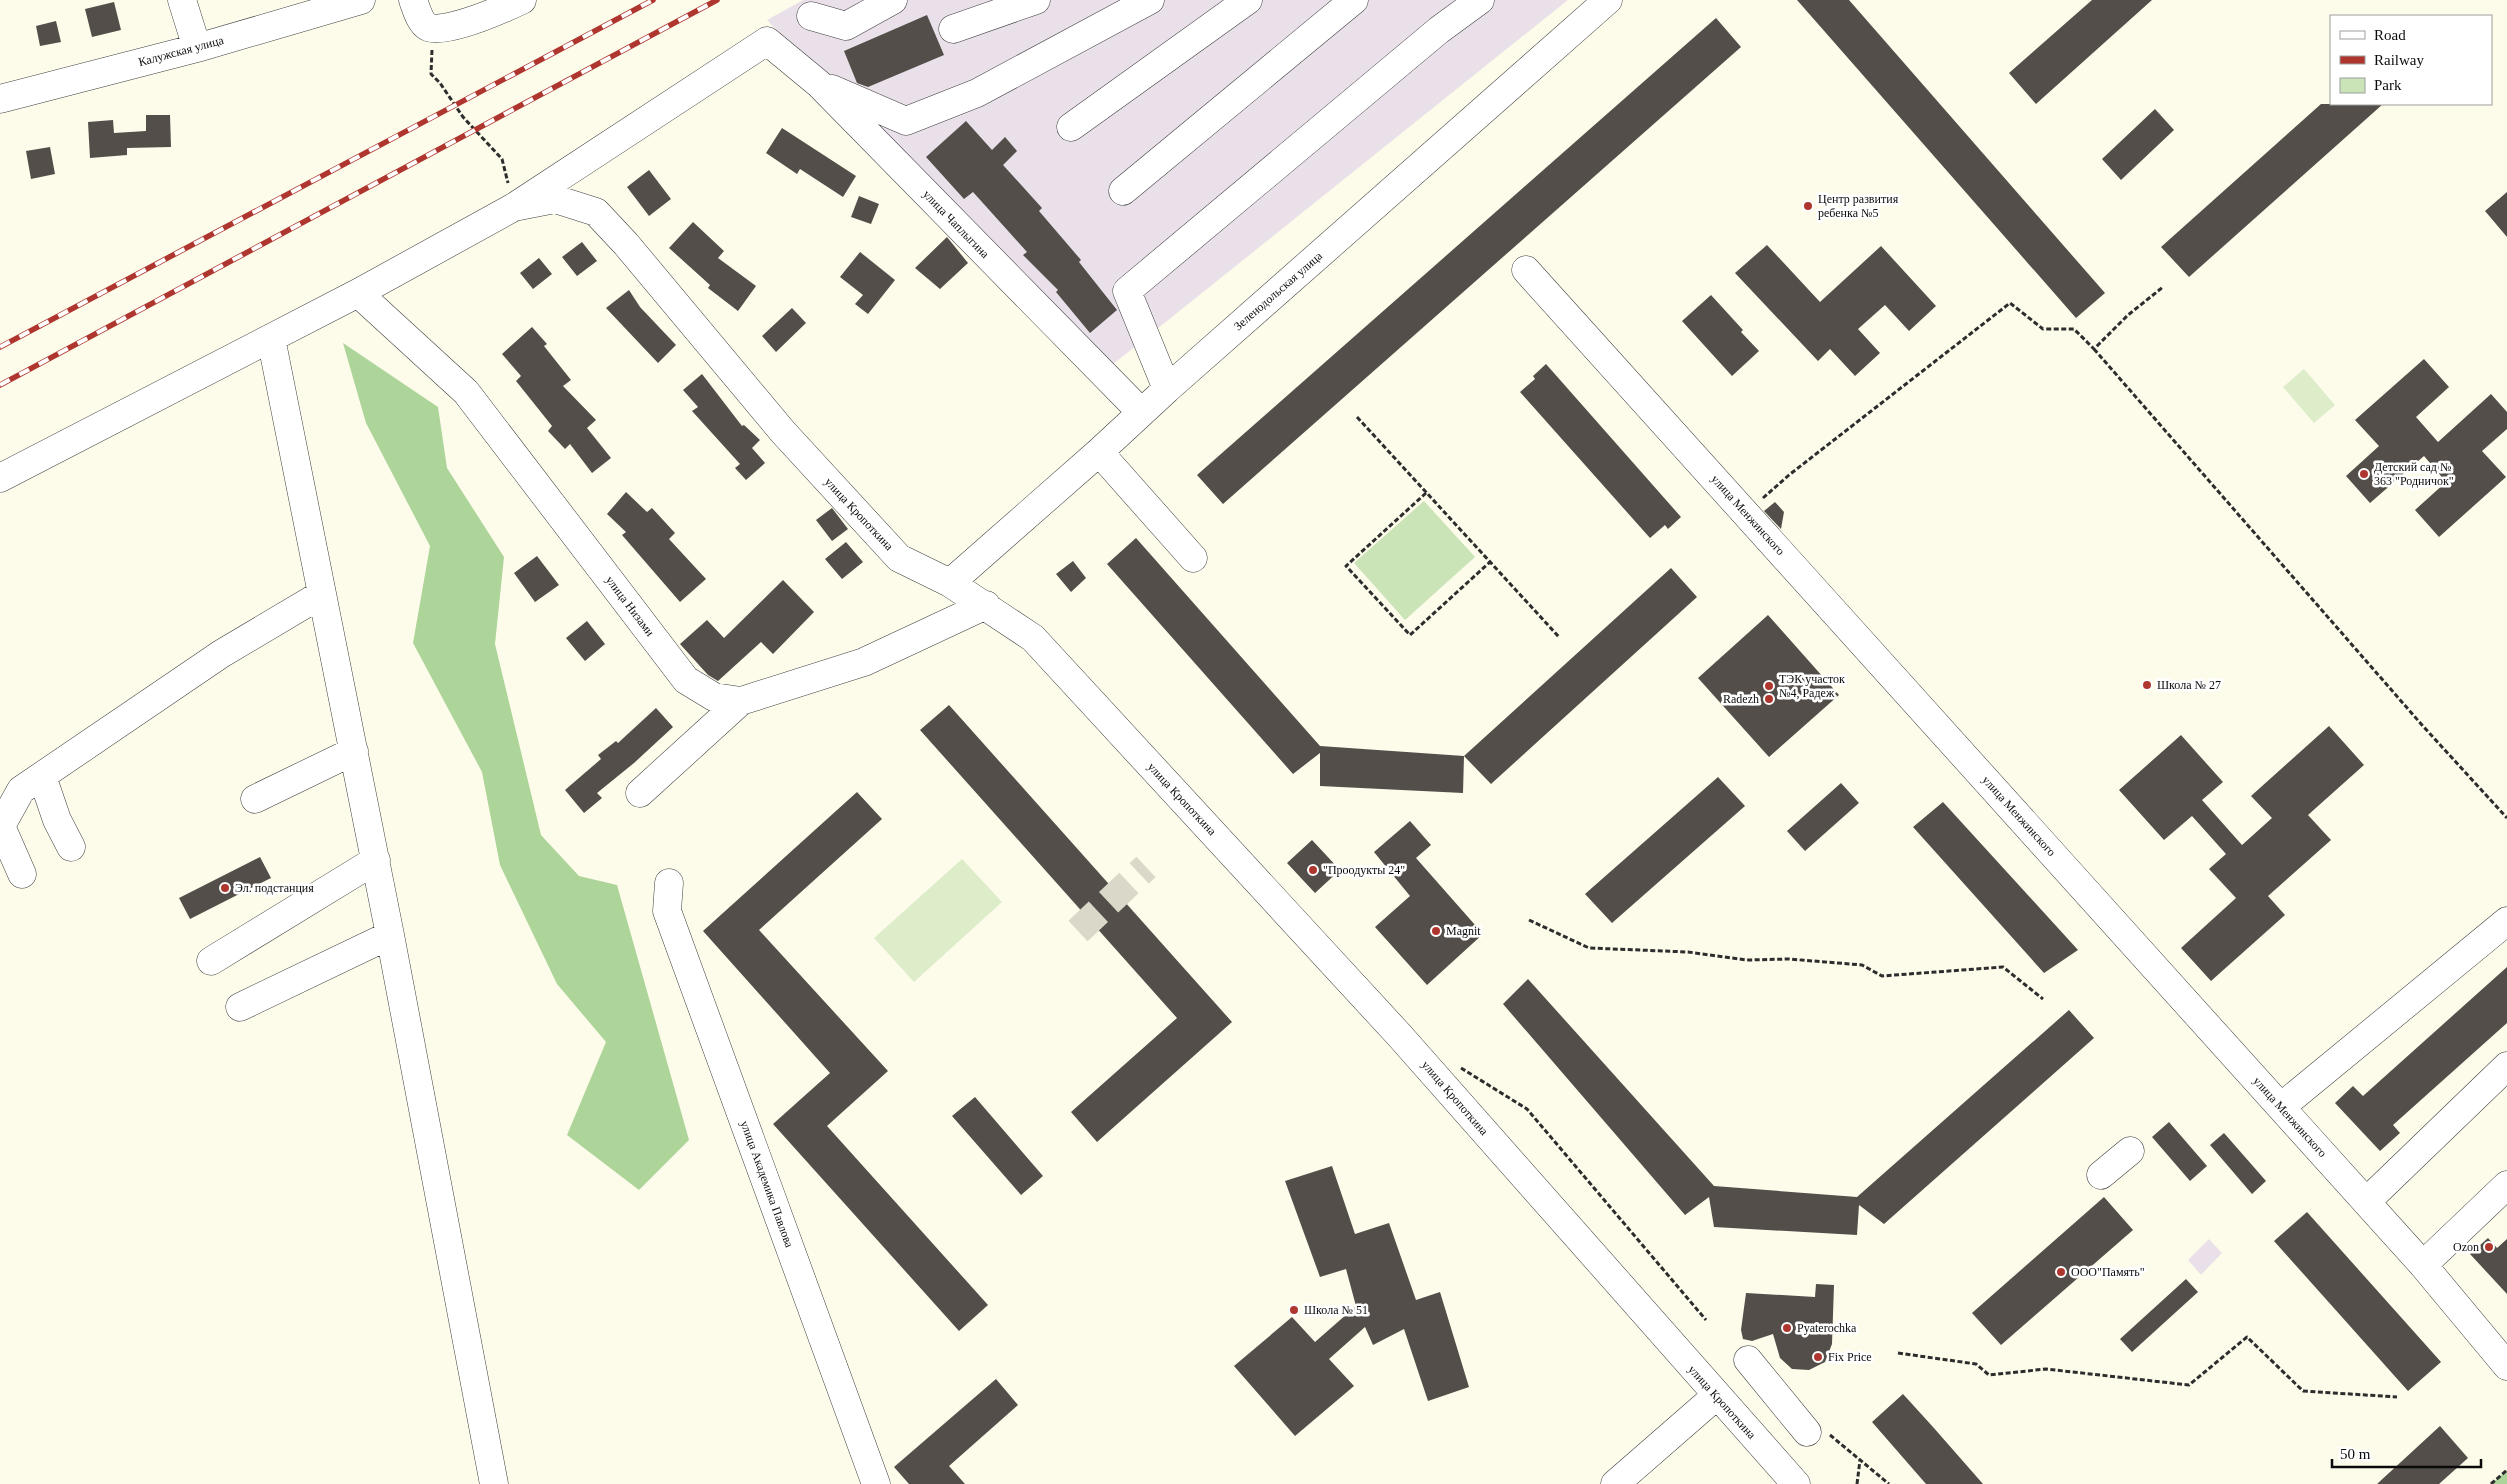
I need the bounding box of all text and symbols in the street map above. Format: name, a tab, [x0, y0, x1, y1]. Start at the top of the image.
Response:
legend	[2330, 15, 2492, 105]
text: Road	[2374, 27, 2406, 43]
street label: Калужская улица	[137, 33, 226, 69]
text: Railway	[2374, 52, 2424, 68]
text: Park	[2374, 77, 2402, 93]
street label: улица Чаплыгина	[920, 187, 992, 261]
place label: Центр развития ребенка №5	[1818, 192, 1899, 220]
marker: Центр развития ребенка №5	[1802, 200, 1814, 212]
street label: Зеленодольская улица	[1231, 248, 1326, 333]
place label: Детский сад № 363 "Родничок"	[2374, 460, 2454, 488]
marker: Детский сад № 363 "Родничок"	[2358, 468, 2370, 480]
street label: улица Менжинского	[1708, 472, 1788, 558]
street label: улица Кропоткина	[822, 475, 897, 554]
street label: улица Низами	[603, 573, 658, 639]
place label: ТЭК участок №4, Радеж	[1779, 672, 1845, 700]
place label: Школа № 27	[2157, 678, 2221, 692]
marker: Школа № 27	[2141, 679, 2153, 691]
marker: ТЭК участок №4, Радеж	[1763, 680, 1775, 692]
place label: Radezh	[1723, 692, 1759, 706]
marker: Radezh	[1763, 693, 1775, 705]
street label: улица Кропоткина	[1145, 760, 1220, 839]
street label: улица Менжинского	[1979, 773, 2059, 859]
place label: "Проодукты 24"	[1323, 863, 1405, 877]
marker: "Проодукты 24"	[1307, 864, 1319, 876]
place label: Эл. подстанция	[235, 881, 314, 895]
marker: Эл. подстанция	[219, 882, 231, 894]
place label: Magnit	[1446, 924, 1481, 938]
marker: Magnit	[1430, 925, 1442, 937]
street label: улица Кропоткина	[1419, 1058, 1492, 1139]
street label: улица Менжинского	[2250, 1074, 2330, 1160]
street label: улица Академика Павлова	[738, 1119, 797, 1250]
place label: Ozon	[2453, 1240, 2479, 1254]
marker: Ozon	[2483, 1241, 2495, 1253]
place label: ООО"Память"	[2071, 1265, 2145, 1279]
marker: ООО"Память"	[2055, 1266, 2067, 1278]
place label: Школа № 51	[1304, 1303, 1368, 1317]
marker: Школа № 51	[1288, 1304, 1300, 1316]
place label: Pyaterochka	[1797, 1321, 1857, 1335]
marker: Pyaterochka	[1781, 1322, 1793, 1334]
place label: Fix Price	[1828, 1350, 1872, 1364]
marker: Fix Price	[1812, 1351, 1824, 1363]
street label: улица Кропоткина	[1685, 1362, 1759, 1442]
scale bar	[2332, 1436, 2481, 1468]
text: 50 m	[2340, 1446, 2371, 1462]

